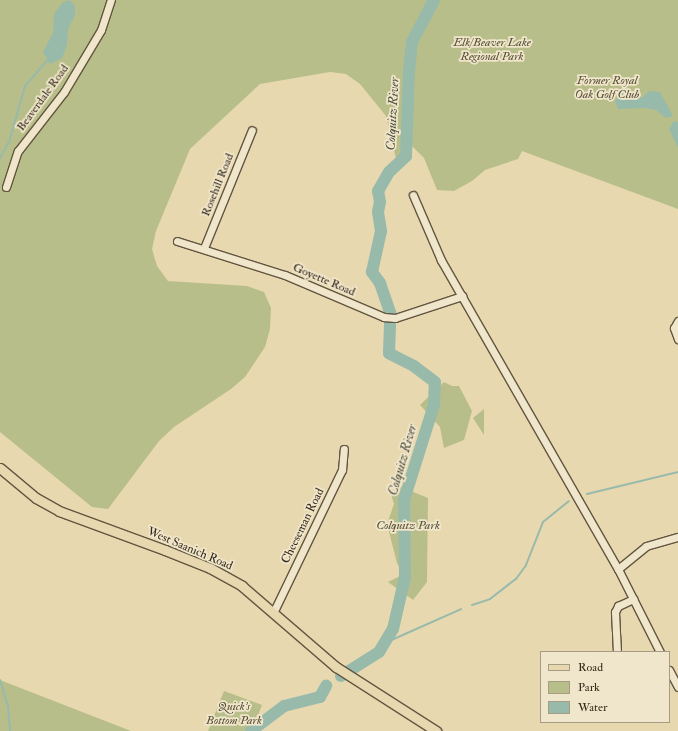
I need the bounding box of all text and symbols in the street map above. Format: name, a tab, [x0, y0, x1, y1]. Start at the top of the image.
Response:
park label: Elk/Beaver Lake Regional Park	[453, 36, 531, 64]
street label: Beaverdale Road	[14, 62, 72, 134]
park label: Former Royal Oak Golf Club	[575, 74, 639, 102]
water label: Colquitz River	[383, 77, 403, 151]
street label: Rosehill Road	[199, 151, 237, 219]
street label: Goyette Road	[291, 260, 357, 300]
water label: Colquitz River	[385, 423, 421, 497]
street label: Cheeseman Road	[278, 486, 328, 566]
park label: Colquitz Park	[376, 519, 440, 533]
street label: West Saanich Road	[145, 525, 235, 573]
legend	[540, 651, 670, 723]
text: Road	[578, 660, 603, 675]
text: Park	[578, 680, 600, 695]
park label: Quick's Bottom Park	[206, 700, 262, 728]
text: Water	[578, 700, 607, 715]

